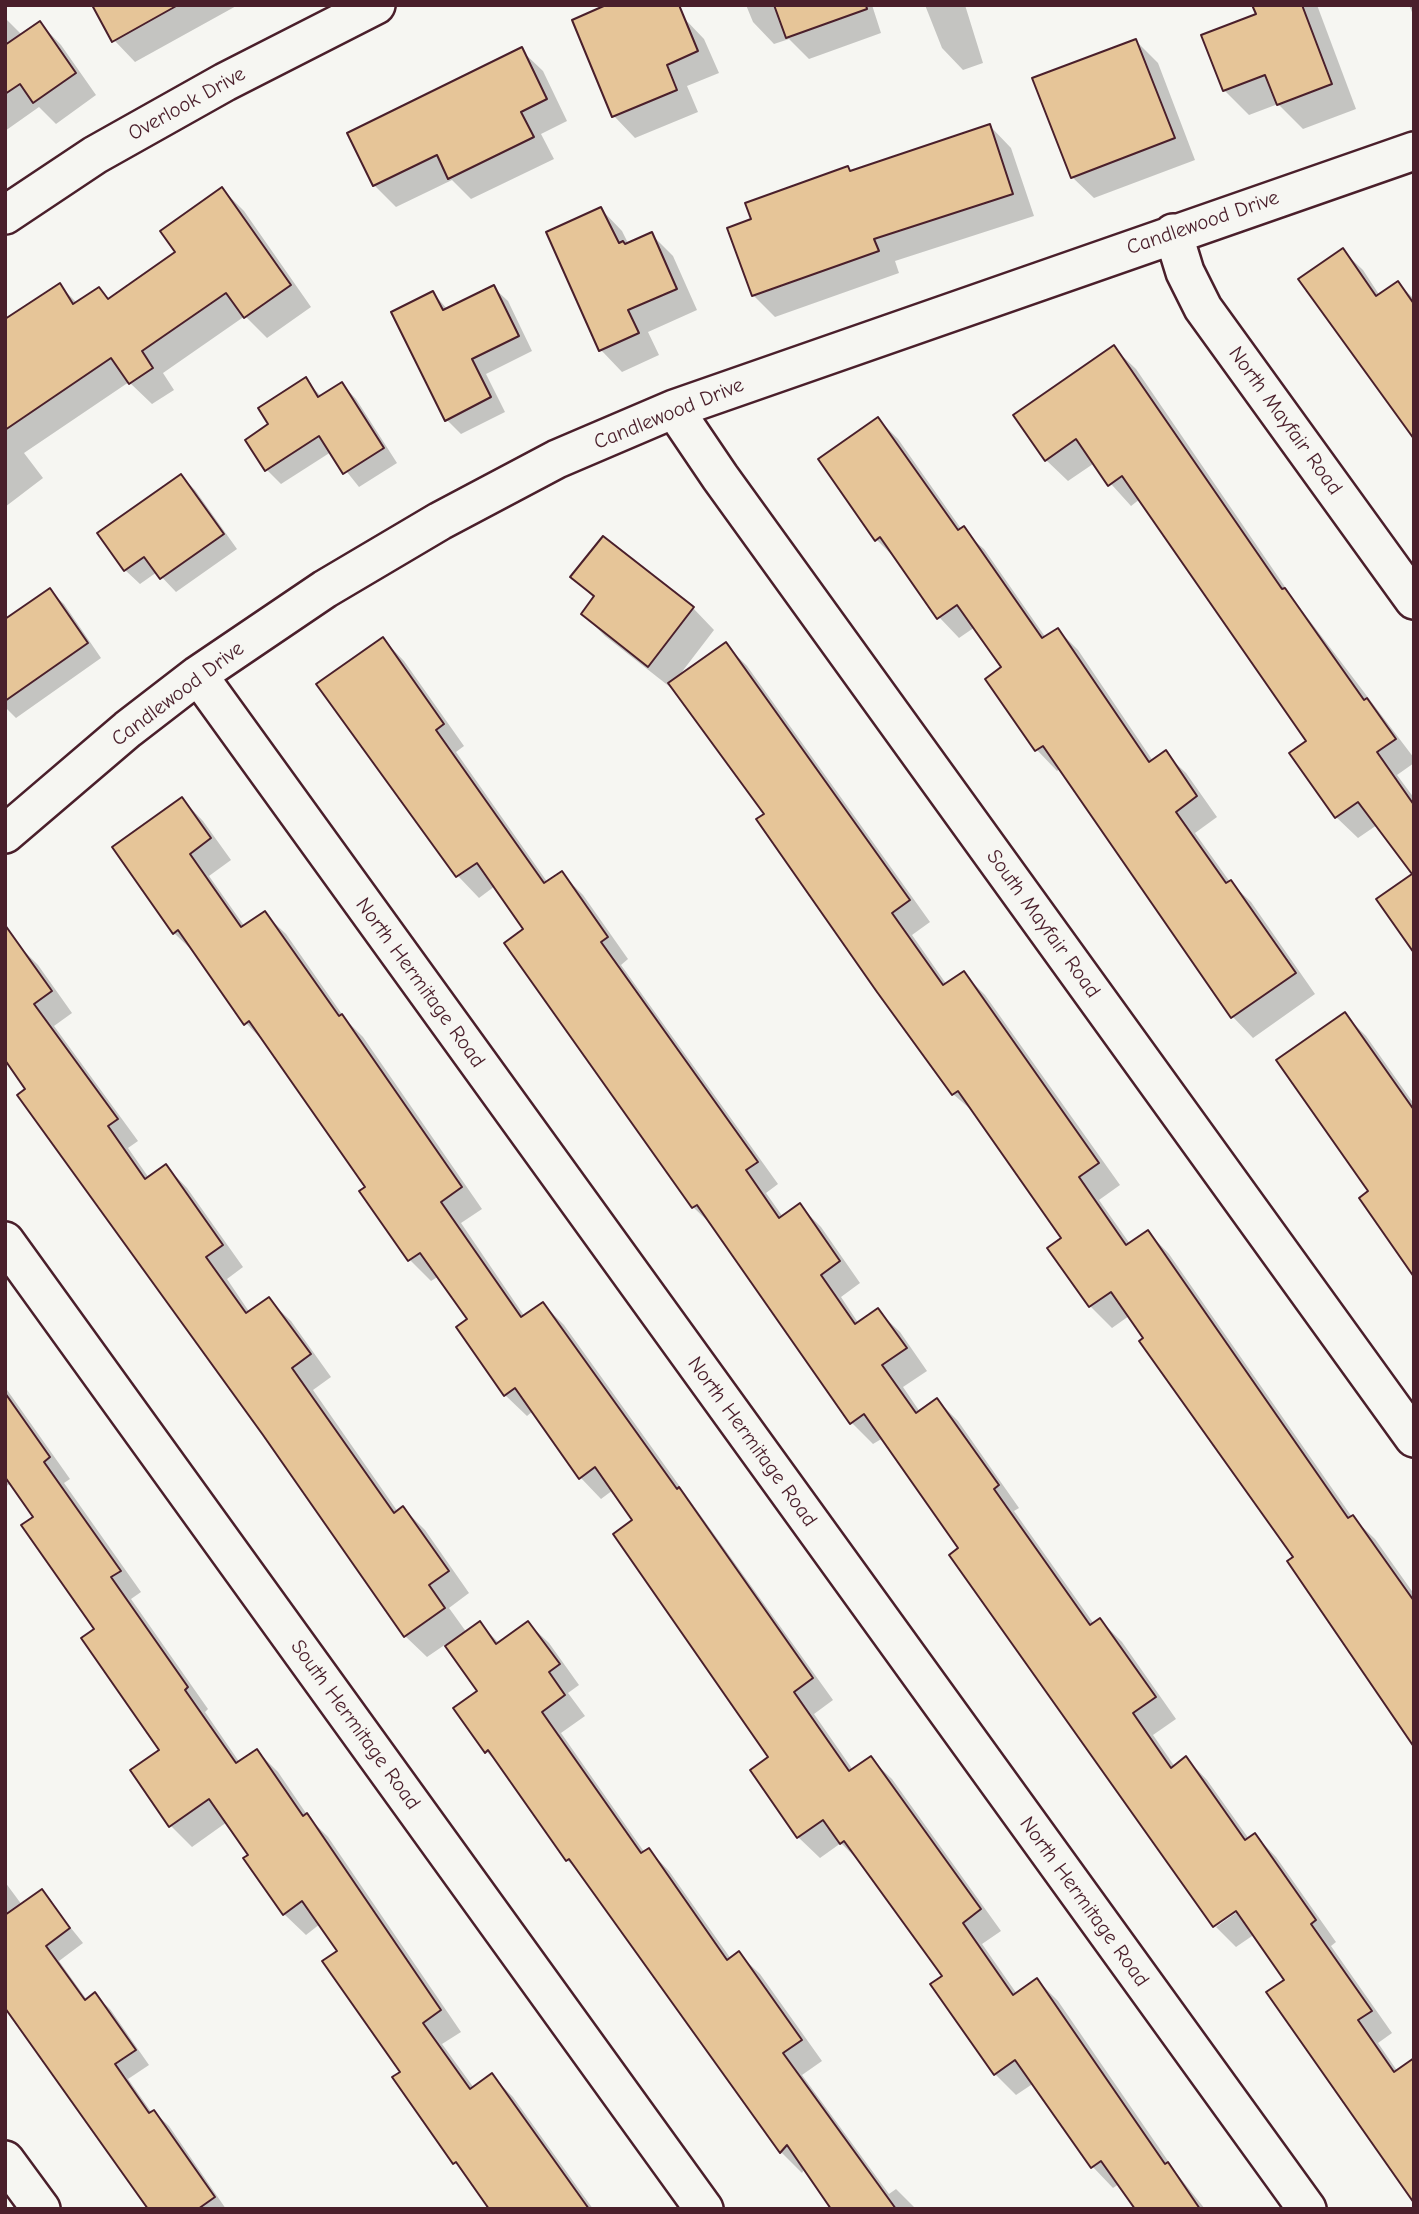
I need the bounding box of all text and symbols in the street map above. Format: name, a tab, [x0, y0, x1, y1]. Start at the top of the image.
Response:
street label: Overlook Drive	[124, 61, 250, 147]
street label: Candlewood Drive	[1124, 185, 1282, 261]
street label: North Mayfair Road	[1223, 342, 1347, 500]
street label: Candlewood Drive	[590, 372, 748, 456]
street label: Candlewood Drive	[107, 636, 249, 752]
street label: South Mayfair Road	[981, 845, 1105, 1003]
street label: North Hermitage Road	[350, 893, 490, 1073]
street label: North Hermitage Road	[682, 1352, 822, 1532]
street label: South Hermitage Road	[285, 1635, 425, 1815]
street label: North Hermitage Road	[1014, 1812, 1154, 1992]

